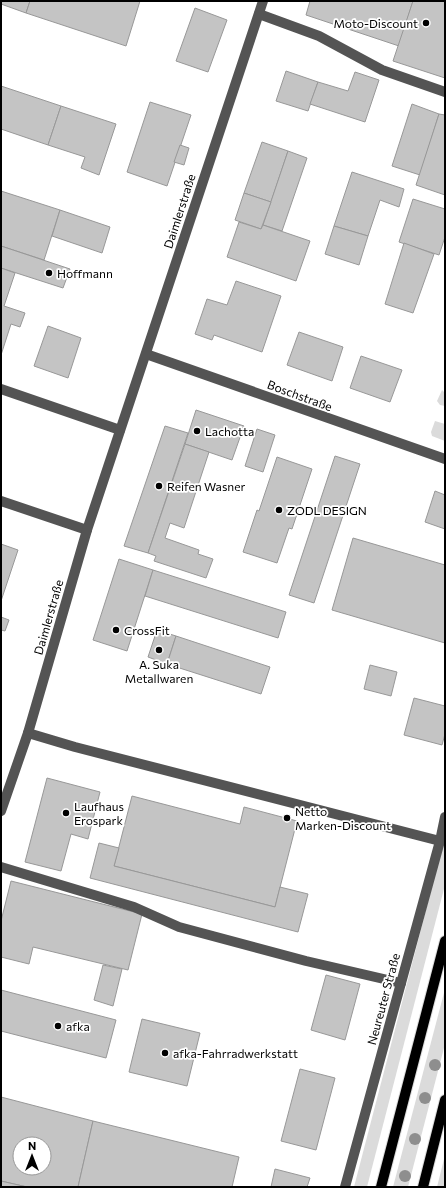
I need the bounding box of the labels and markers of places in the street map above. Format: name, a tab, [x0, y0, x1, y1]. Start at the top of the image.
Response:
place label: Moto-Discount	[333, 16, 418, 30]
marker: Moto-Discount	[421, 18, 431, 28]
place label: Hoffmann	[57, 266, 113, 280]
marker: Hoffmann	[44, 268, 54, 278]
place label: Lachotta	[205, 424, 254, 438]
marker: Lachotta	[192, 426, 202, 436]
place label: Reifen Wasner	[167, 479, 246, 493]
marker: Reifen Wasner	[154, 481, 164, 491]
place label: ZODL DESIGN	[287, 503, 367, 517]
marker: ZODL DESIGN	[274, 505, 284, 515]
place label: CrossFit	[124, 623, 170, 637]
marker: CrossFit	[111, 625, 121, 635]
marker: A. Suka Metallwaren	[154, 645, 164, 655]
place label: A. Suka Metallwaren	[125, 657, 193, 685]
place label: Laufhaus Erospark	[74, 799, 124, 827]
place label: Netto Marken-Discount	[295, 804, 391, 832]
marker: Laufhaus Erospark	[61, 808, 71, 818]
marker: Netto Marken-Discount	[282, 813, 292, 823]
place label: afka	[66, 1019, 90, 1033]
marker: afka	[53, 1021, 63, 1031]
place label: afka-Fahrradwerkstatt	[173, 1046, 298, 1060]
marker: afka-Fahrradwerkstatt	[160, 1048, 170, 1058]

